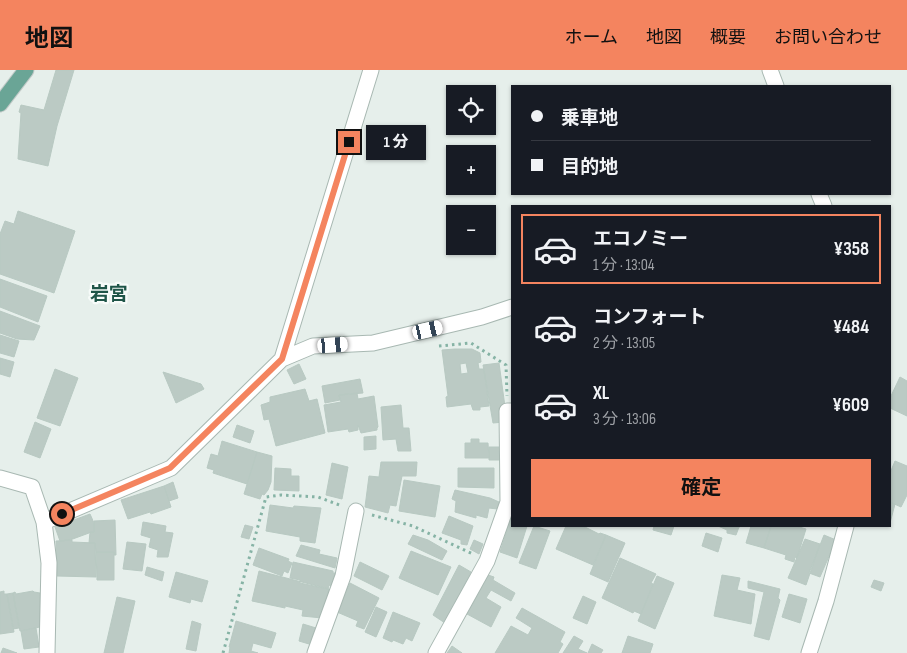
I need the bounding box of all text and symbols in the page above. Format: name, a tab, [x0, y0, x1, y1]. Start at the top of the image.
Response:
text: 地図	[25, 24, 73, 53]
text: ホーム	[565, 27, 618, 48]
text: 地図	[646, 27, 682, 48]
text: 概要	[710, 27, 746, 48]
text: お問い合わせ	[774, 27, 882, 48]
map controls	[446, 85, 496, 255]
button: locate	[446, 85, 496, 135]
text: 乗車地	[561, 107, 618, 130]
callout: 1 分	[366, 124, 426, 160]
route end	[338, 131, 360, 153]
text: 1 分	[384, 133, 408, 152]
button: +	[446, 145, 496, 195]
text: 目的地	[561, 156, 618, 179]
button: −	[446, 205, 496, 255]
icon: car	[533, 227, 578, 272]
text: エコノミー	[593, 228, 688, 251]
text: ¥358	[833, 238, 869, 261]
text: 1 分 · 13:04	[593, 256, 655, 275]
district label: 岩宮	[90, 283, 128, 306]
icon: car	[533, 305, 578, 350]
text: コンフォート	[593, 306, 706, 329]
text: ¥484	[833, 316, 869, 339]
car	[411, 319, 444, 341]
text: 2 分 · 13:05	[593, 334, 655, 353]
car	[317, 336, 348, 354]
text: XL	[593, 382, 609, 405]
icon: car	[533, 383, 578, 428]
text: ¥609	[832, 394, 869, 417]
text: 3 分 · 13:06	[593, 410, 656, 429]
button: 確定	[531, 459, 871, 517]
route start	[51, 503, 73, 525]

